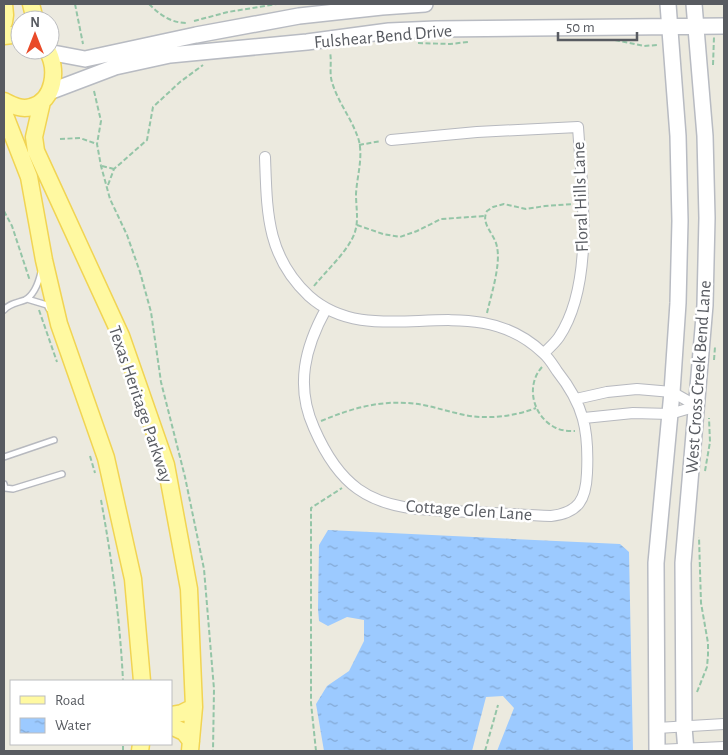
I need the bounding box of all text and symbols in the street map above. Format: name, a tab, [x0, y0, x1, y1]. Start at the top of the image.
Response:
north arrow	[10, 10, 60, 60]
scale bar	[558, 10, 637, 42]
text: N	[30, 16, 40, 30]
text: 50 m	[566, 20, 595, 35]
street label: Fulshear Bend Drive	[313, 22, 453, 52]
street label: Floral Hills Lane	[570, 141, 592, 253]
street label: West Cross Creek Bend Lane	[683, 280, 715, 474]
street label: Texas Heritage Parkway	[105, 324, 175, 485]
street label: Cottage Glen Lane	[405, 498, 533, 524]
legend	[10, 680, 172, 745]
text: Road	[55, 693, 85, 708]
text: Water	[55, 718, 91, 733]

